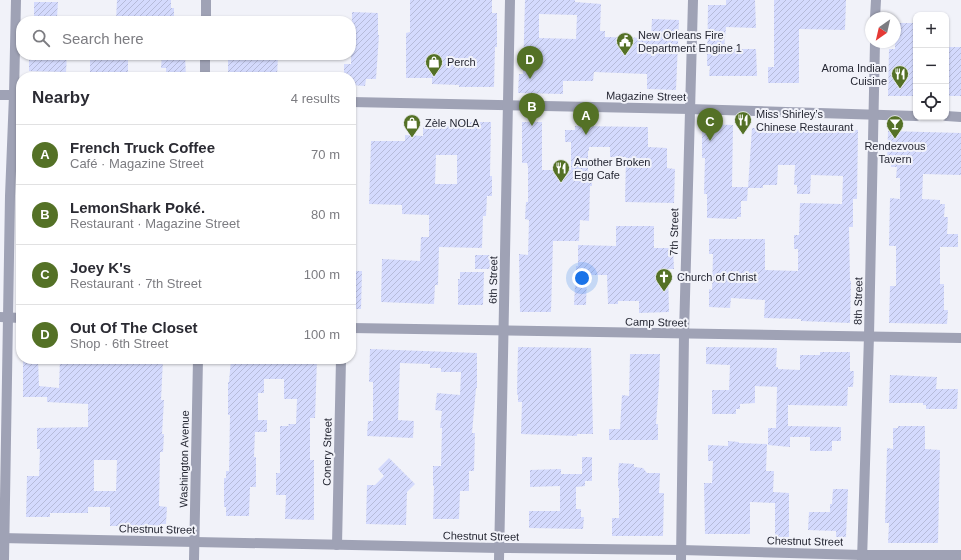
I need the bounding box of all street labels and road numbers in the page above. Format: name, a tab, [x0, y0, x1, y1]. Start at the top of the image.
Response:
street label: Magazine Street	[606, 89, 686, 103]
street label: 7th Street	[668, 208, 680, 256]
street label: 6th Street	[487, 256, 499, 304]
street label: 8th Street	[852, 277, 864, 325]
street label: Camp Street	[625, 315, 687, 329]
street label: Washington Avenue	[177, 410, 191, 508]
street label: Conery Street	[320, 418, 334, 486]
street label: Chestnut Street	[119, 522, 195, 536]
street label: Chestnut Street	[443, 529, 519, 543]
street label: Chestnut Street	[767, 534, 843, 548]

